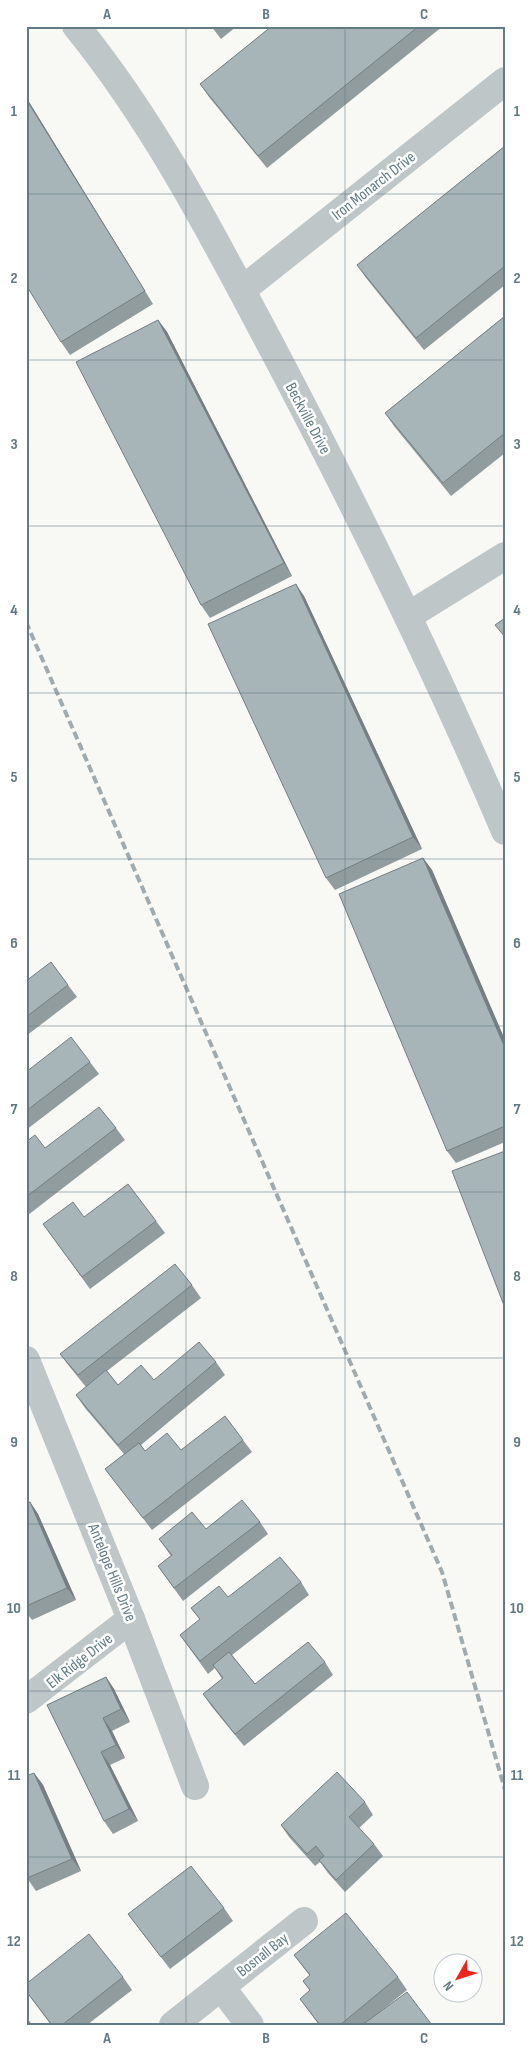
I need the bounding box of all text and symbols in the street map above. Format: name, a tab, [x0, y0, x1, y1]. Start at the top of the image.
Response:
text: A	[102, 5, 111, 24]
text: B	[262, 5, 270, 24]
text: C	[420, 5, 428, 24]
text: 1	[11, 102, 18, 121]
text: 1	[514, 102, 521, 121]
street label: Iron Monarch Drive	[328, 148, 419, 225]
text: 2	[10, 269, 18, 288]
text: 2	[513, 269, 521, 288]
street label: Beckville Drive	[281, 380, 334, 458]
text: 3	[10, 435, 18, 454]
text: 3	[513, 435, 521, 454]
text: 4	[10, 601, 18, 620]
text: 4	[513, 601, 521, 620]
text: 5	[10, 768, 18, 787]
text: 5	[513, 768, 521, 787]
text: 6	[10, 934, 18, 953]
text: 6	[513, 934, 521, 953]
text: 7	[11, 1100, 18, 1119]
text: 7	[514, 1100, 521, 1119]
text: 8	[10, 1267, 18, 1286]
text: 8	[513, 1267, 521, 1286]
text: 9	[10, 1433, 18, 1452]
text: 9	[513, 1433, 521, 1452]
street label: Antelope Hills Drive	[83, 1520, 140, 1624]
text: 10	[7, 1599, 21, 1618]
text: 10	[510, 1599, 524, 1618]
street label: Elk Ridge Drive	[43, 1630, 117, 1693]
text: 11	[8, 1766, 21, 1785]
text: 11	[511, 1766, 524, 1785]
street label: Bosnall Bay	[233, 1929, 293, 1981]
text: 12	[7, 1932, 21, 1951]
text: 12	[510, 1932, 524, 1951]
north arrow	[434, 1954, 484, 2004]
text: N	[439, 1978, 457, 1994]
text: A	[102, 2029, 111, 2048]
text: B	[262, 2029, 270, 2048]
text: C	[420, 2029, 428, 2048]

